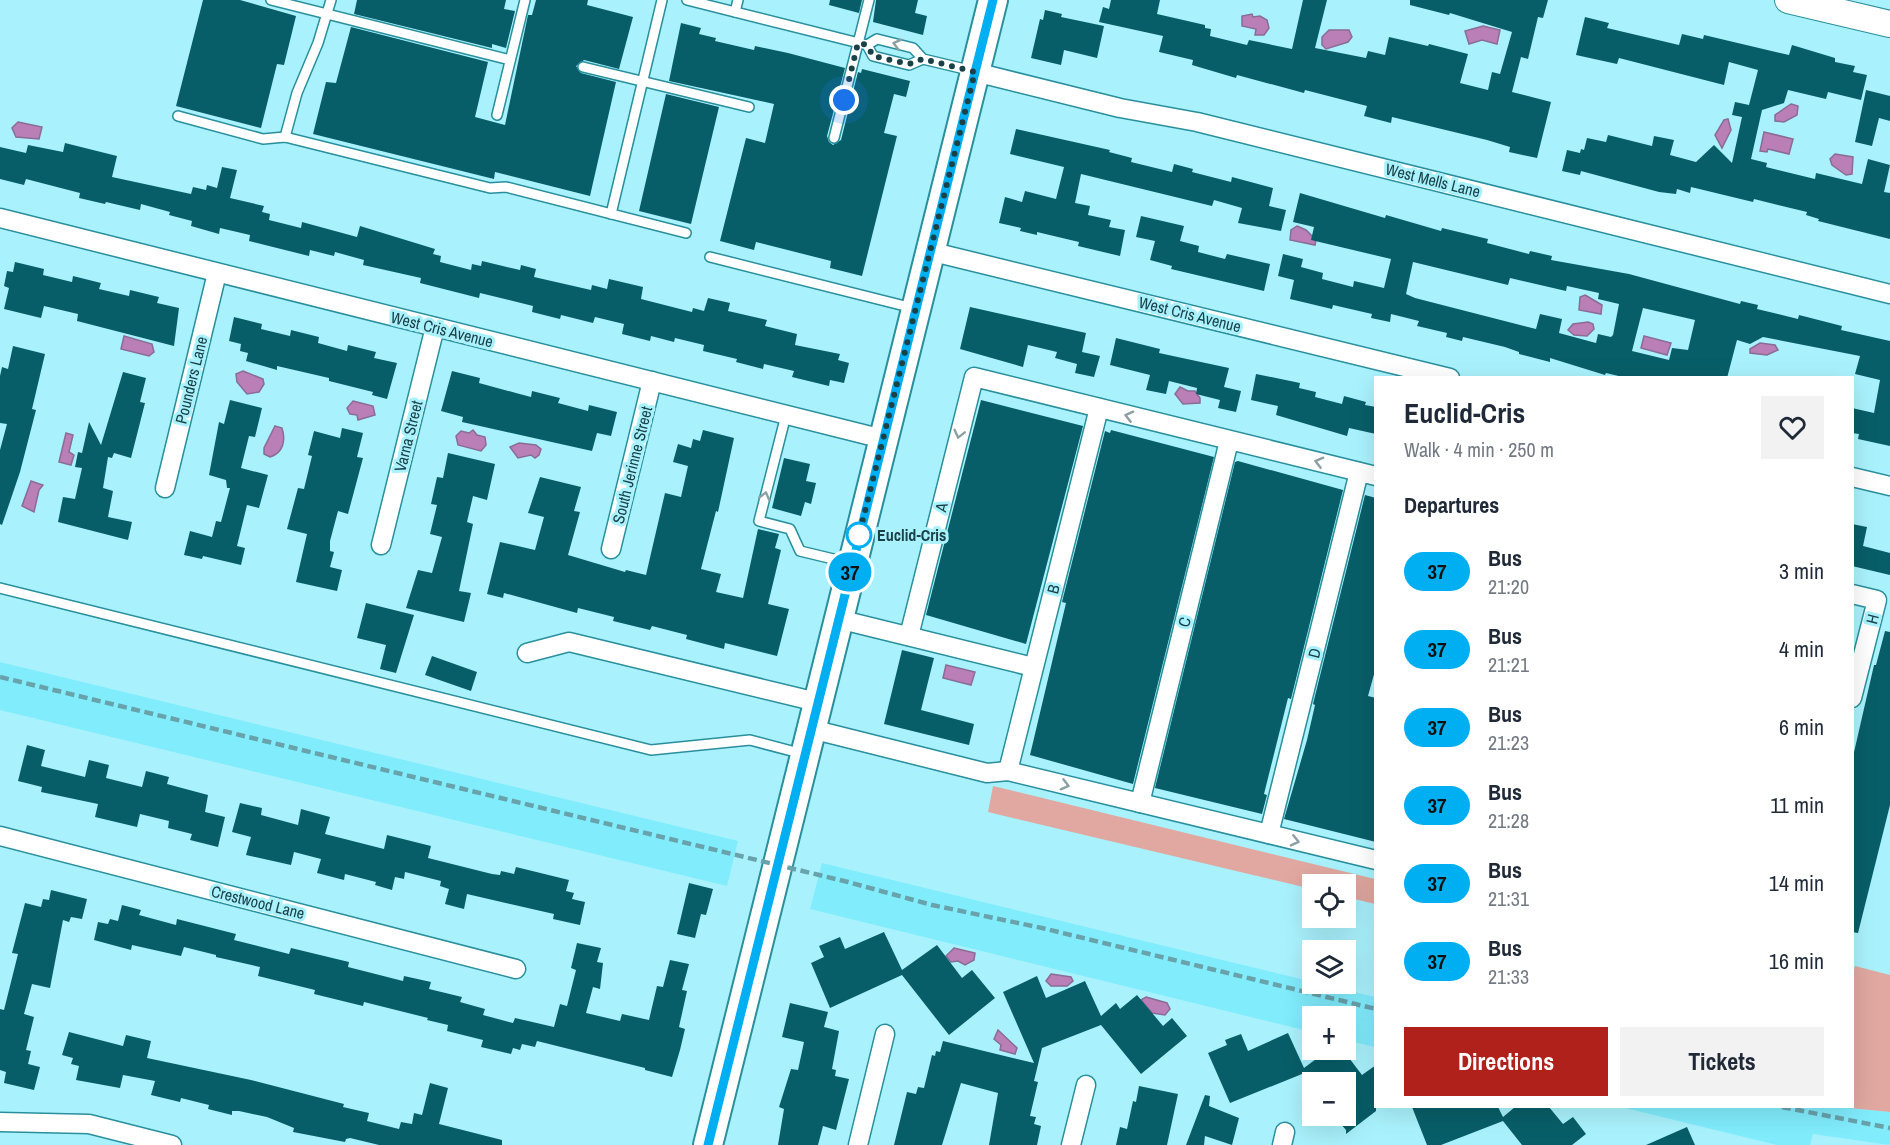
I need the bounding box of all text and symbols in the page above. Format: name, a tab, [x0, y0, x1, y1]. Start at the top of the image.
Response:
one-way arrow	[892, 38, 902, 51]
your location	[829, 85, 859, 115]
street label: West Mells Lane	[1383, 158, 1483, 202]
street label: West Cris Avenue	[1137, 291, 1243, 337]
street label: West Cris Avenue	[389, 306, 495, 352]
street label: Pounders Lane	[170, 334, 212, 426]
text: Euclid-Cris	[1404, 394, 1525, 432]
button: heart	[1761, 396, 1824, 459]
street label: Varna Street	[389, 398, 428, 474]
street label: South Jerinne Street	[607, 404, 657, 526]
one-way arrow	[1124, 410, 1134, 423]
one-way arrow	[954, 428, 967, 438]
text: Walk · 4 min · 250 m	[1404, 436, 1554, 463]
one-way arrow	[1314, 457, 1324, 470]
text: Departures	[1404, 490, 1499, 520]
one-way arrow	[758, 491, 771, 501]
street label: A	[929, 500, 953, 515]
marker: Euclid-Cris	[846, 522, 872, 548]
place label: Euclid-Cris	[877, 524, 946, 546]
text: Bus	[1488, 543, 1522, 573]
line badge: 37	[823, 552, 877, 592]
text: 3 min	[1779, 556, 1824, 586]
text: 37	[1427, 557, 1447, 586]
text: 37	[840, 558, 860, 587]
text: 21:20	[1488, 573, 1529, 600]
street label: B	[1041, 582, 1065, 596]
street label: H	[1860, 612, 1884, 626]
street label: C	[1172, 615, 1196, 629]
text: Bus	[1488, 621, 1522, 651]
text: 4 min	[1779, 634, 1824, 664]
text: 37	[1427, 635, 1447, 664]
street label: D	[1302, 646, 1326, 660]
text: 21:21	[1488, 651, 1529, 678]
text: Bus	[1488, 699, 1522, 729]
text: 6 min	[1779, 712, 1824, 742]
text: 37	[1427, 713, 1447, 742]
text: 21:23	[1488, 729, 1529, 756]
one-way arrow	[1060, 777, 1070, 790]
text: Bus	[1488, 777, 1522, 807]
text: 11 min	[1770, 790, 1824, 820]
text: 37	[1427, 791, 1447, 820]
text: 21:28	[1488, 807, 1529, 834]
one-way arrow	[1290, 833, 1300, 846]
text: Bus	[1488, 855, 1522, 885]
text: 14 min	[1769, 868, 1824, 898]
text: 37	[1427, 869, 1447, 898]
map controls	[1302, 874, 1356, 1126]
button: locate	[1302, 874, 1356, 928]
street label: Crestwood Lane	[209, 880, 307, 924]
text: 21:31	[1488, 885, 1529, 912]
text: Bus	[1488, 933, 1522, 963]
button: layers	[1302, 940, 1356, 994]
text: 16 min	[1769, 946, 1824, 976]
text: 37	[1427, 947, 1447, 976]
text: 21:33	[1488, 963, 1529, 990]
button: +	[1302, 1006, 1356, 1060]
button: Directions	[1404, 1027, 1608, 1096]
button: Tickets	[1620, 1027, 1824, 1096]
button: −	[1302, 1072, 1356, 1126]

